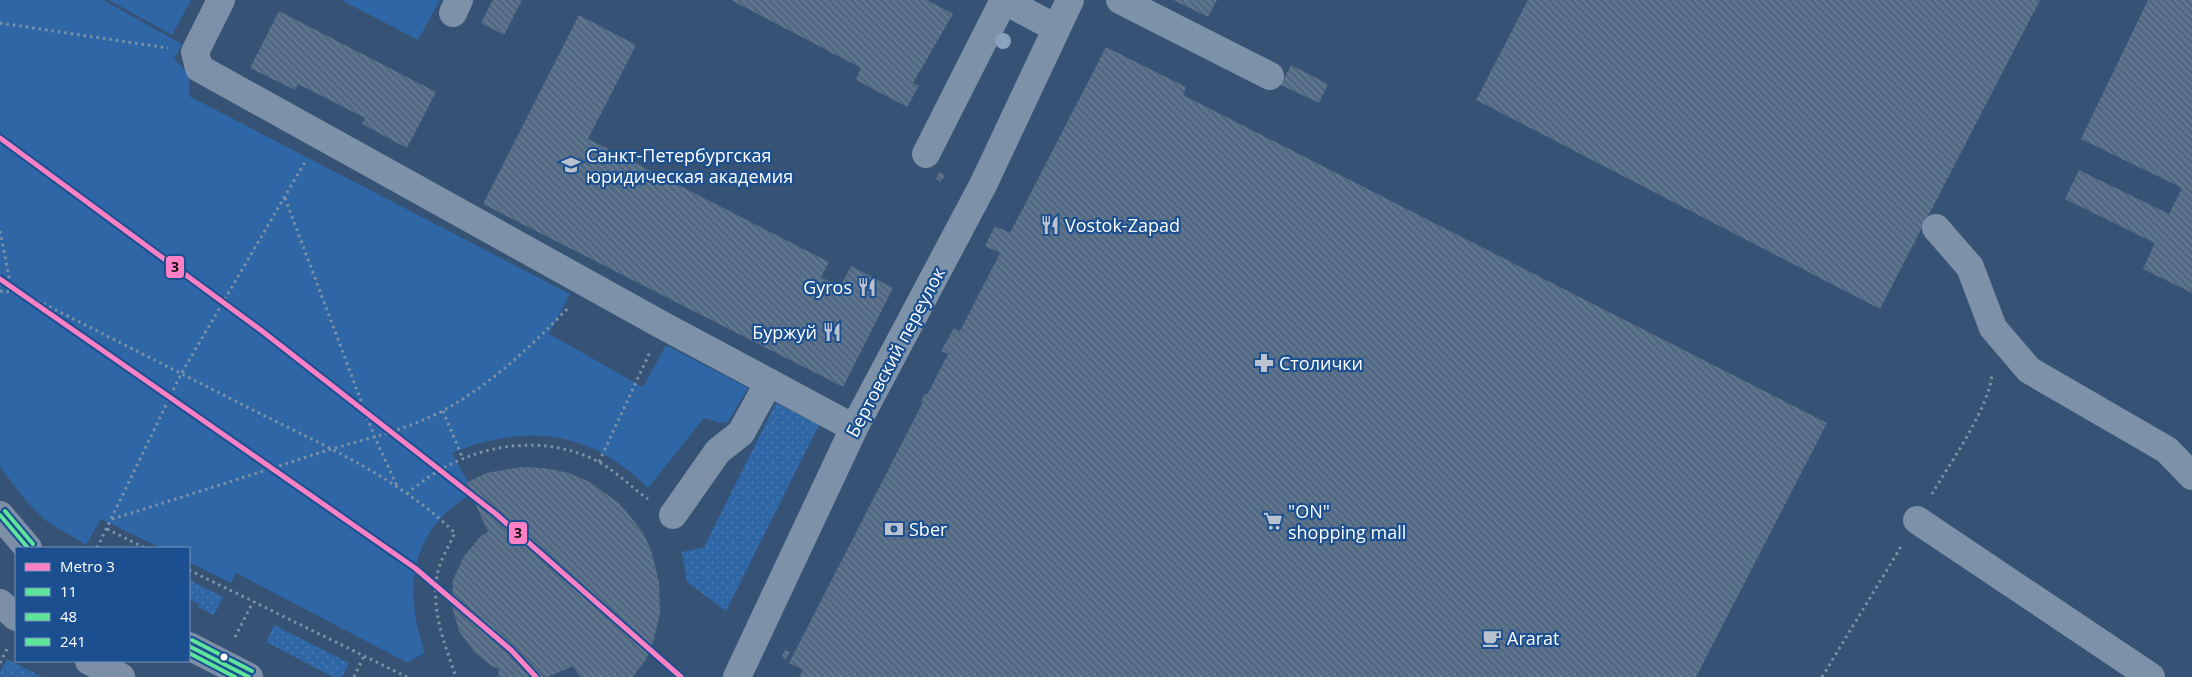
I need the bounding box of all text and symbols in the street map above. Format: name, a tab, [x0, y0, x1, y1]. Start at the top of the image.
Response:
place label: Санкт-Петербургская юридическая академия	[586, 143, 793, 188]
school or university icon: Санкт-Петербургская юридическая академия	[560, 154, 582, 176]
place label: Vostok-Zapad	[1065, 213, 1180, 237]
restaurant icon: Vostok-Zapad	[1039, 214, 1061, 236]
line badge: 3	[165, 255, 185, 279]
text: 3	[171, 257, 179, 276]
street label: Бертовский переулок	[840, 262, 950, 441]
place label: Gyros	[803, 275, 852, 299]
restaurant icon: Gyros	[856, 276, 878, 298]
place label: Буржуй	[752, 320, 817, 344]
restaurant icon: Буржуй	[821, 321, 843, 343]
place label: Столички	[1279, 351, 1363, 375]
pharmacy icon: Столички	[1253, 352, 1275, 374]
place label: "ON" shopping mall	[1288, 499, 1406, 544]
supermarket icon: "ON" shopping mall	[1262, 510, 1284, 532]
place label: Sber	[909, 517, 948, 541]
bank icon: Sber	[883, 518, 905, 540]
line badge: 3	[508, 521, 528, 545]
text: 3	[514, 523, 522, 542]
legend	[15, 547, 190, 662]
text: Metro 3	[60, 556, 115, 576]
text: 11	[60, 581, 77, 601]
text: 48	[60, 606, 77, 626]
place label: Ararat	[1507, 626, 1560, 650]
cafe icon: Ararat	[1481, 627, 1503, 649]
text: 241	[60, 631, 86, 651]
unlabelled marker	[219, 652, 229, 662]

